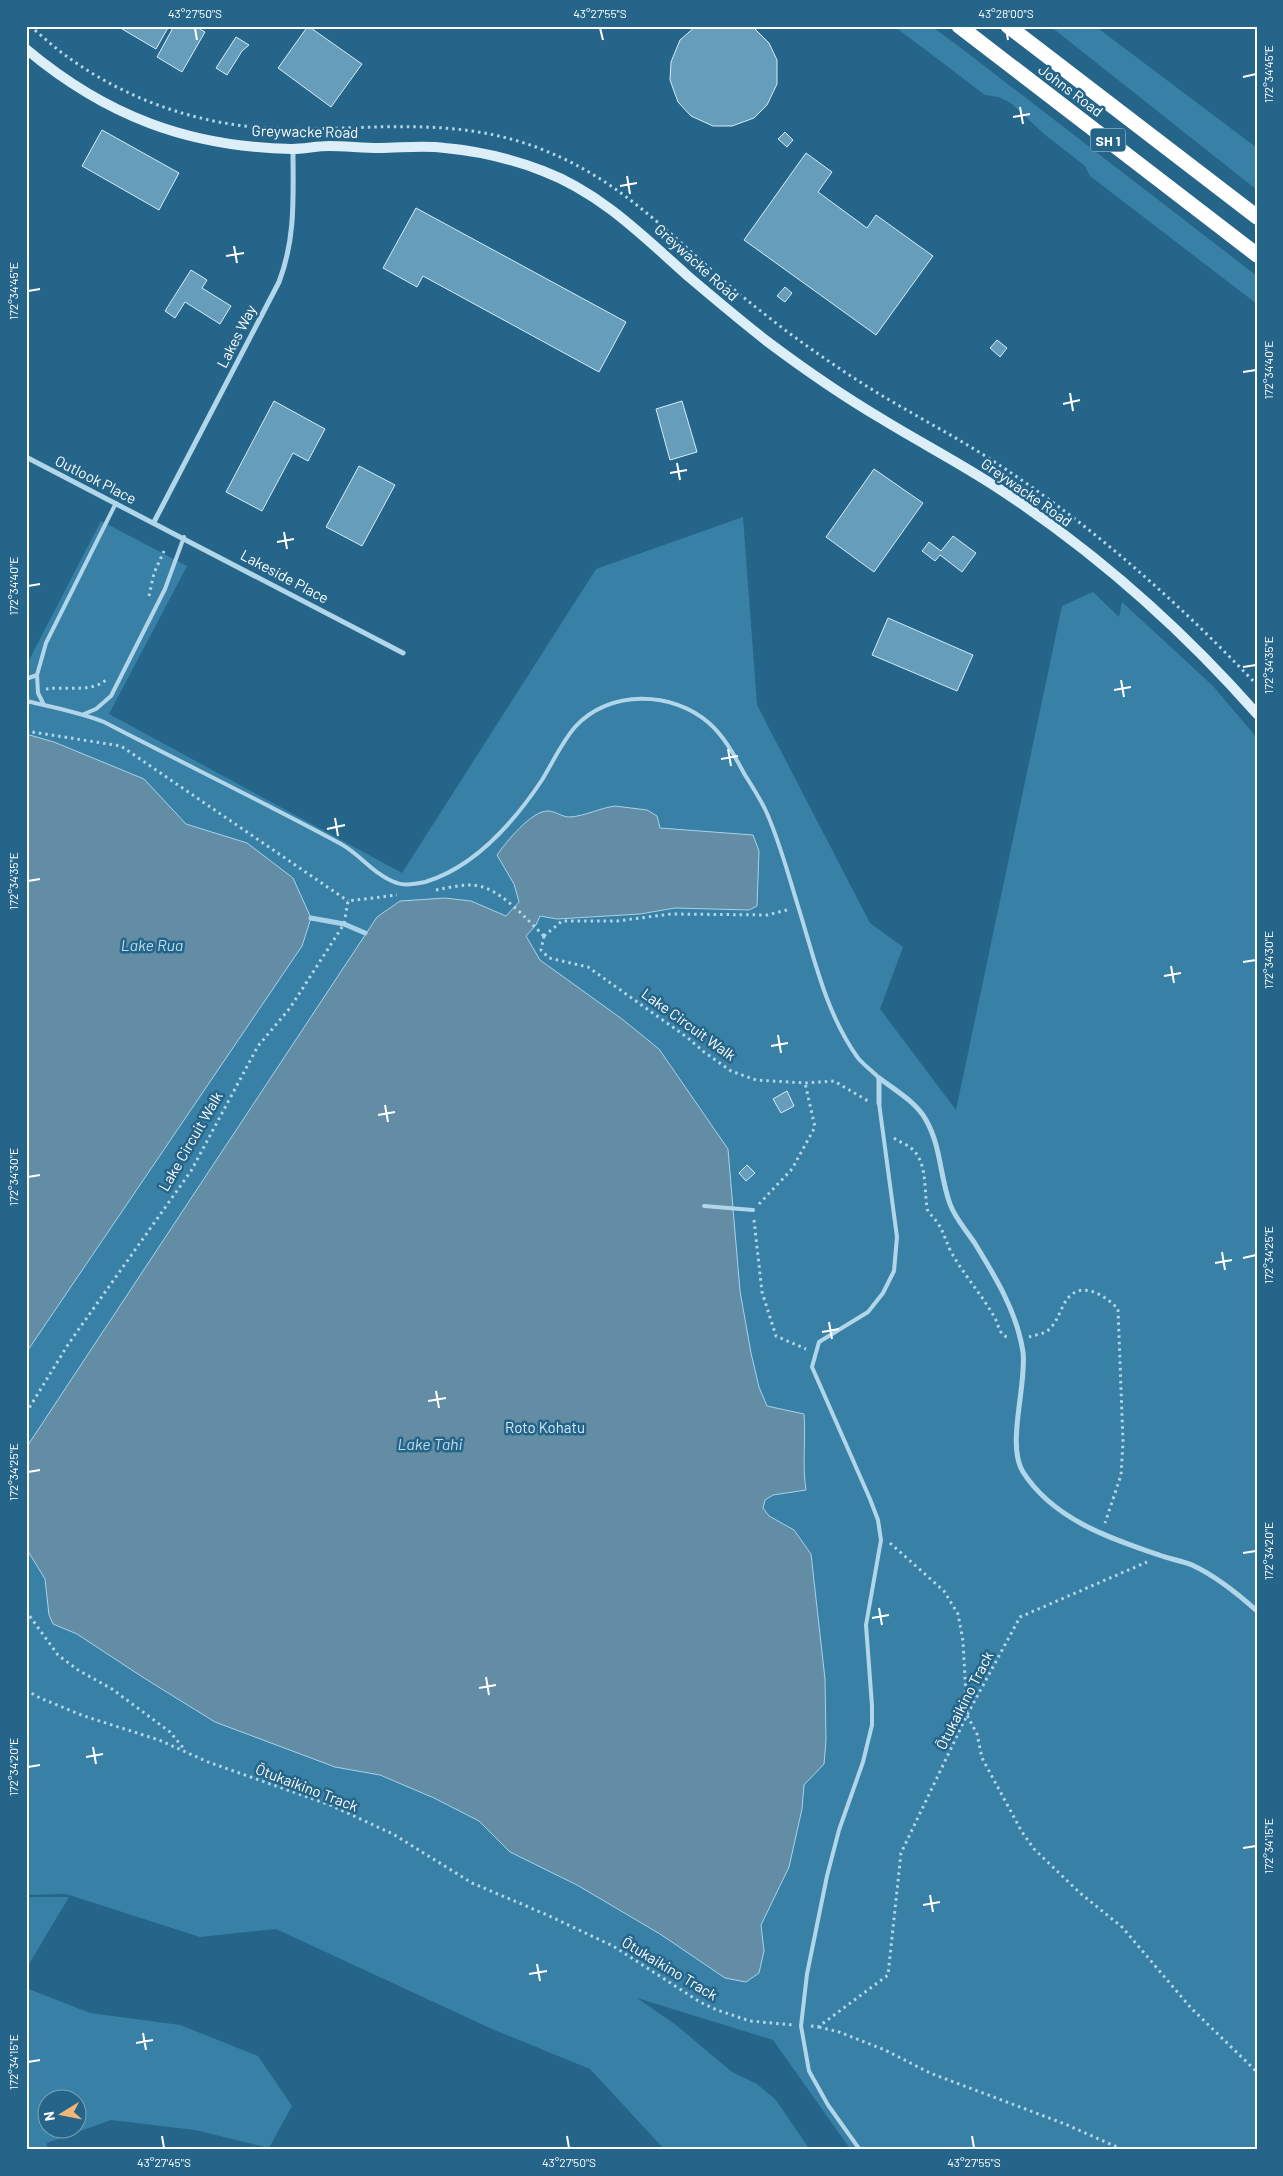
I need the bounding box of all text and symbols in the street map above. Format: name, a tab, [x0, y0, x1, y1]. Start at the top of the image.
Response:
text: 43°27'50"S	[168, 6, 222, 20]
text: 43°27'55"S	[573, 6, 627, 20]
text: 43°28'00"S	[978, 6, 1034, 20]
text: 172°34'45"E	[1261, 45, 1275, 103]
street label: Johns Road	[1035, 60, 1107, 120]
street label: Greywacke Road	[251, 121, 359, 141]
road number: SH 1	[1090, 128, 1126, 152]
street label: Greywacke Road	[651, 220, 743, 304]
text: 172°34'45"E	[6, 262, 20, 320]
street label: Lakes Way	[212, 301, 260, 371]
text: 172°34'40"E	[1261, 341, 1275, 399]
street label: Outlook Place	[52, 451, 140, 507]
street label: Greywacke Road	[978, 454, 1076, 530]
street label: Lakeside Place	[238, 545, 332, 607]
text: 172°34'40"E	[6, 557, 20, 615]
text: 172°34'35"E	[1261, 636, 1275, 694]
text: 172°34'35"E	[6, 852, 20, 910]
text: 172°34'30"E	[1261, 931, 1275, 989]
water label: Lake Rua	[121, 935, 183, 954]
street label: Lake Circuit Walk	[638, 984, 740, 1064]
street label: Lake Circuit Walk	[154, 1088, 226, 1194]
text: 172°34'30"E	[6, 1148, 20, 1206]
text: 172°34'25"E	[1261, 1226, 1275, 1284]
park label: Roto Kohatu	[505, 1418, 585, 1436]
water label: Lake Tahi	[398, 1434, 462, 1453]
text: 172°34'25"E	[6, 1443, 20, 1501]
text: 172°34'20"E	[1261, 1522, 1275, 1580]
street label: Ōtukaikino Track	[931, 1647, 997, 1752]
text: 172°34'20"E	[6, 1738, 20, 1796]
street label: Ōtukaikino Track	[253, 1759, 361, 1815]
text: 172°34'15"E	[1261, 1818, 1275, 1874]
street label: Ōtukaikino Track	[619, 1932, 721, 2004]
text: 172°34'15"E	[6, 2034, 20, 2090]
north arrow	[38, 2088, 88, 2138]
text: N	[40, 2110, 58, 2122]
text: 43°27'45"S	[137, 2155, 191, 2169]
text: 43°27'50"S	[542, 2155, 596, 2169]
text: 43°27'55"S	[947, 2155, 1001, 2169]

